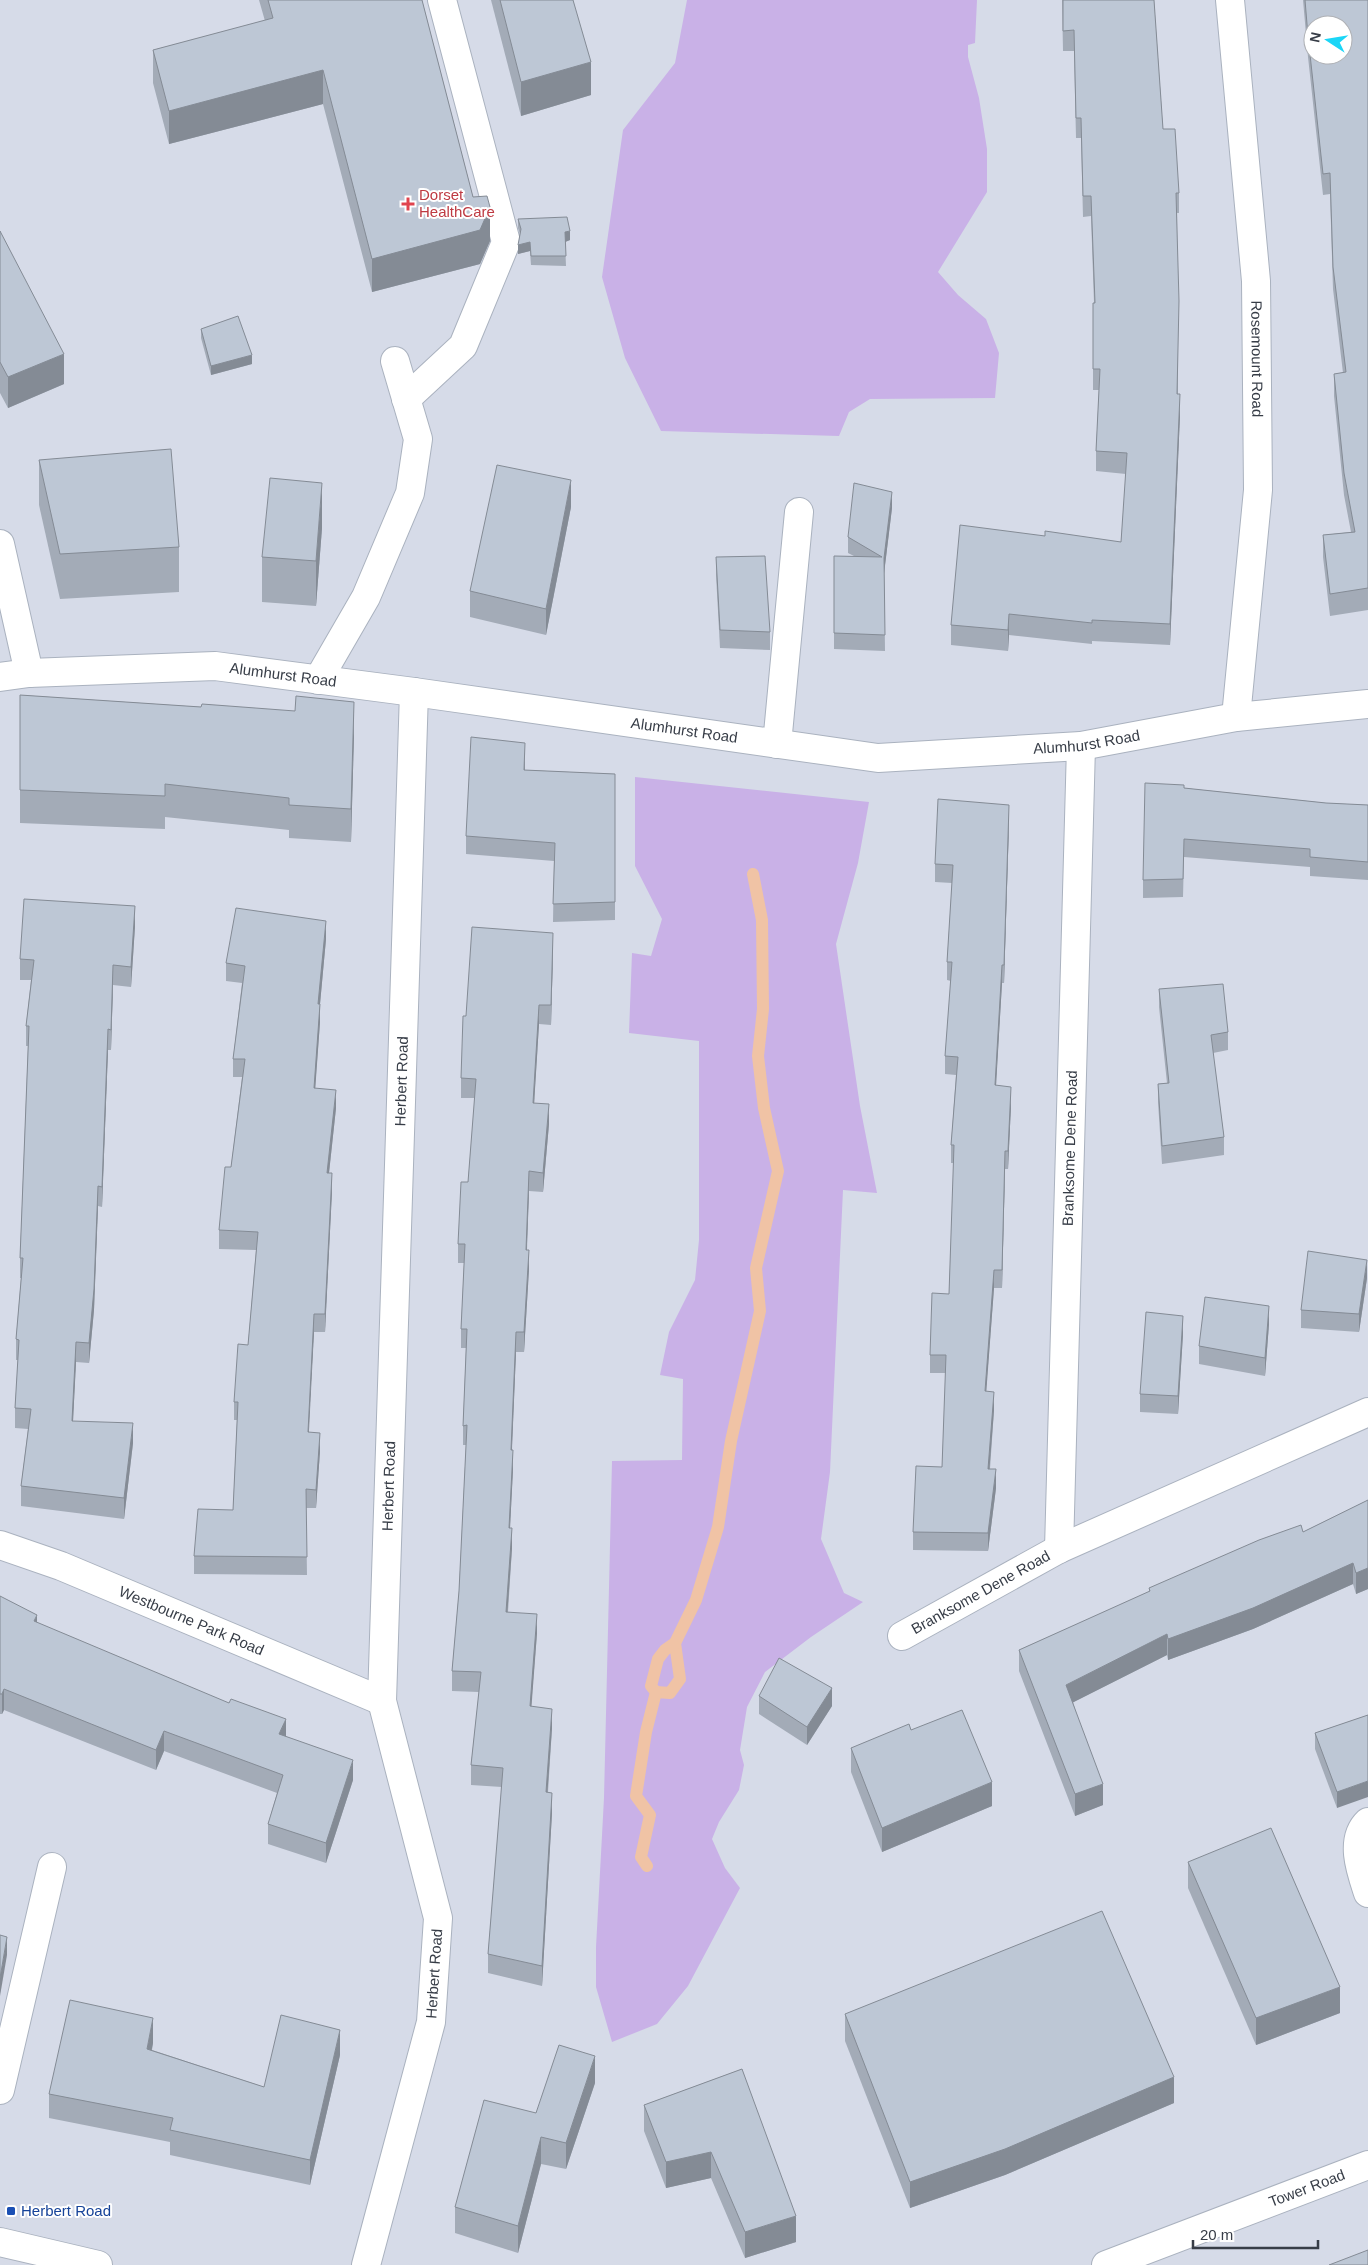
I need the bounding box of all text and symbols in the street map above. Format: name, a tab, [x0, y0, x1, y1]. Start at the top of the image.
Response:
north arrow	[1303, 15, 1353, 65]
text: N	[1306, 31, 1324, 44]
place label: Dorset HealthCare	[419, 186, 495, 220]
marker: Dorset HealthCare	[401, 197, 415, 211]
street label: Rosemount Road	[1248, 300, 1266, 417]
street label: Alumhurst Road	[229, 659, 338, 690]
street label: Alumhurst Road	[630, 714, 739, 746]
street label: Alumhurst Road	[1033, 726, 1141, 757]
street label: Herbert Road	[391, 1036, 411, 1126]
street label: Branksome Dene Road	[1059, 1070, 1080, 1226]
street label: Herbert Road	[378, 1441, 398, 1531]
street label: Branksome Dene Road	[908, 1547, 1053, 1637]
street label: Westbourne Park Road	[117, 1582, 267, 1658]
street label: Herbert Road	[422, 1928, 445, 2019]
street label: Tower Road	[1266, 2166, 1347, 2210]
place label: Herbert Road	[21, 2202, 111, 2219]
marker: Herbert Road	[5, 2205, 17, 2217]
scale bar	[1193, 2218, 1318, 2250]
text: 20 m	[1200, 2226, 1233, 2243]

